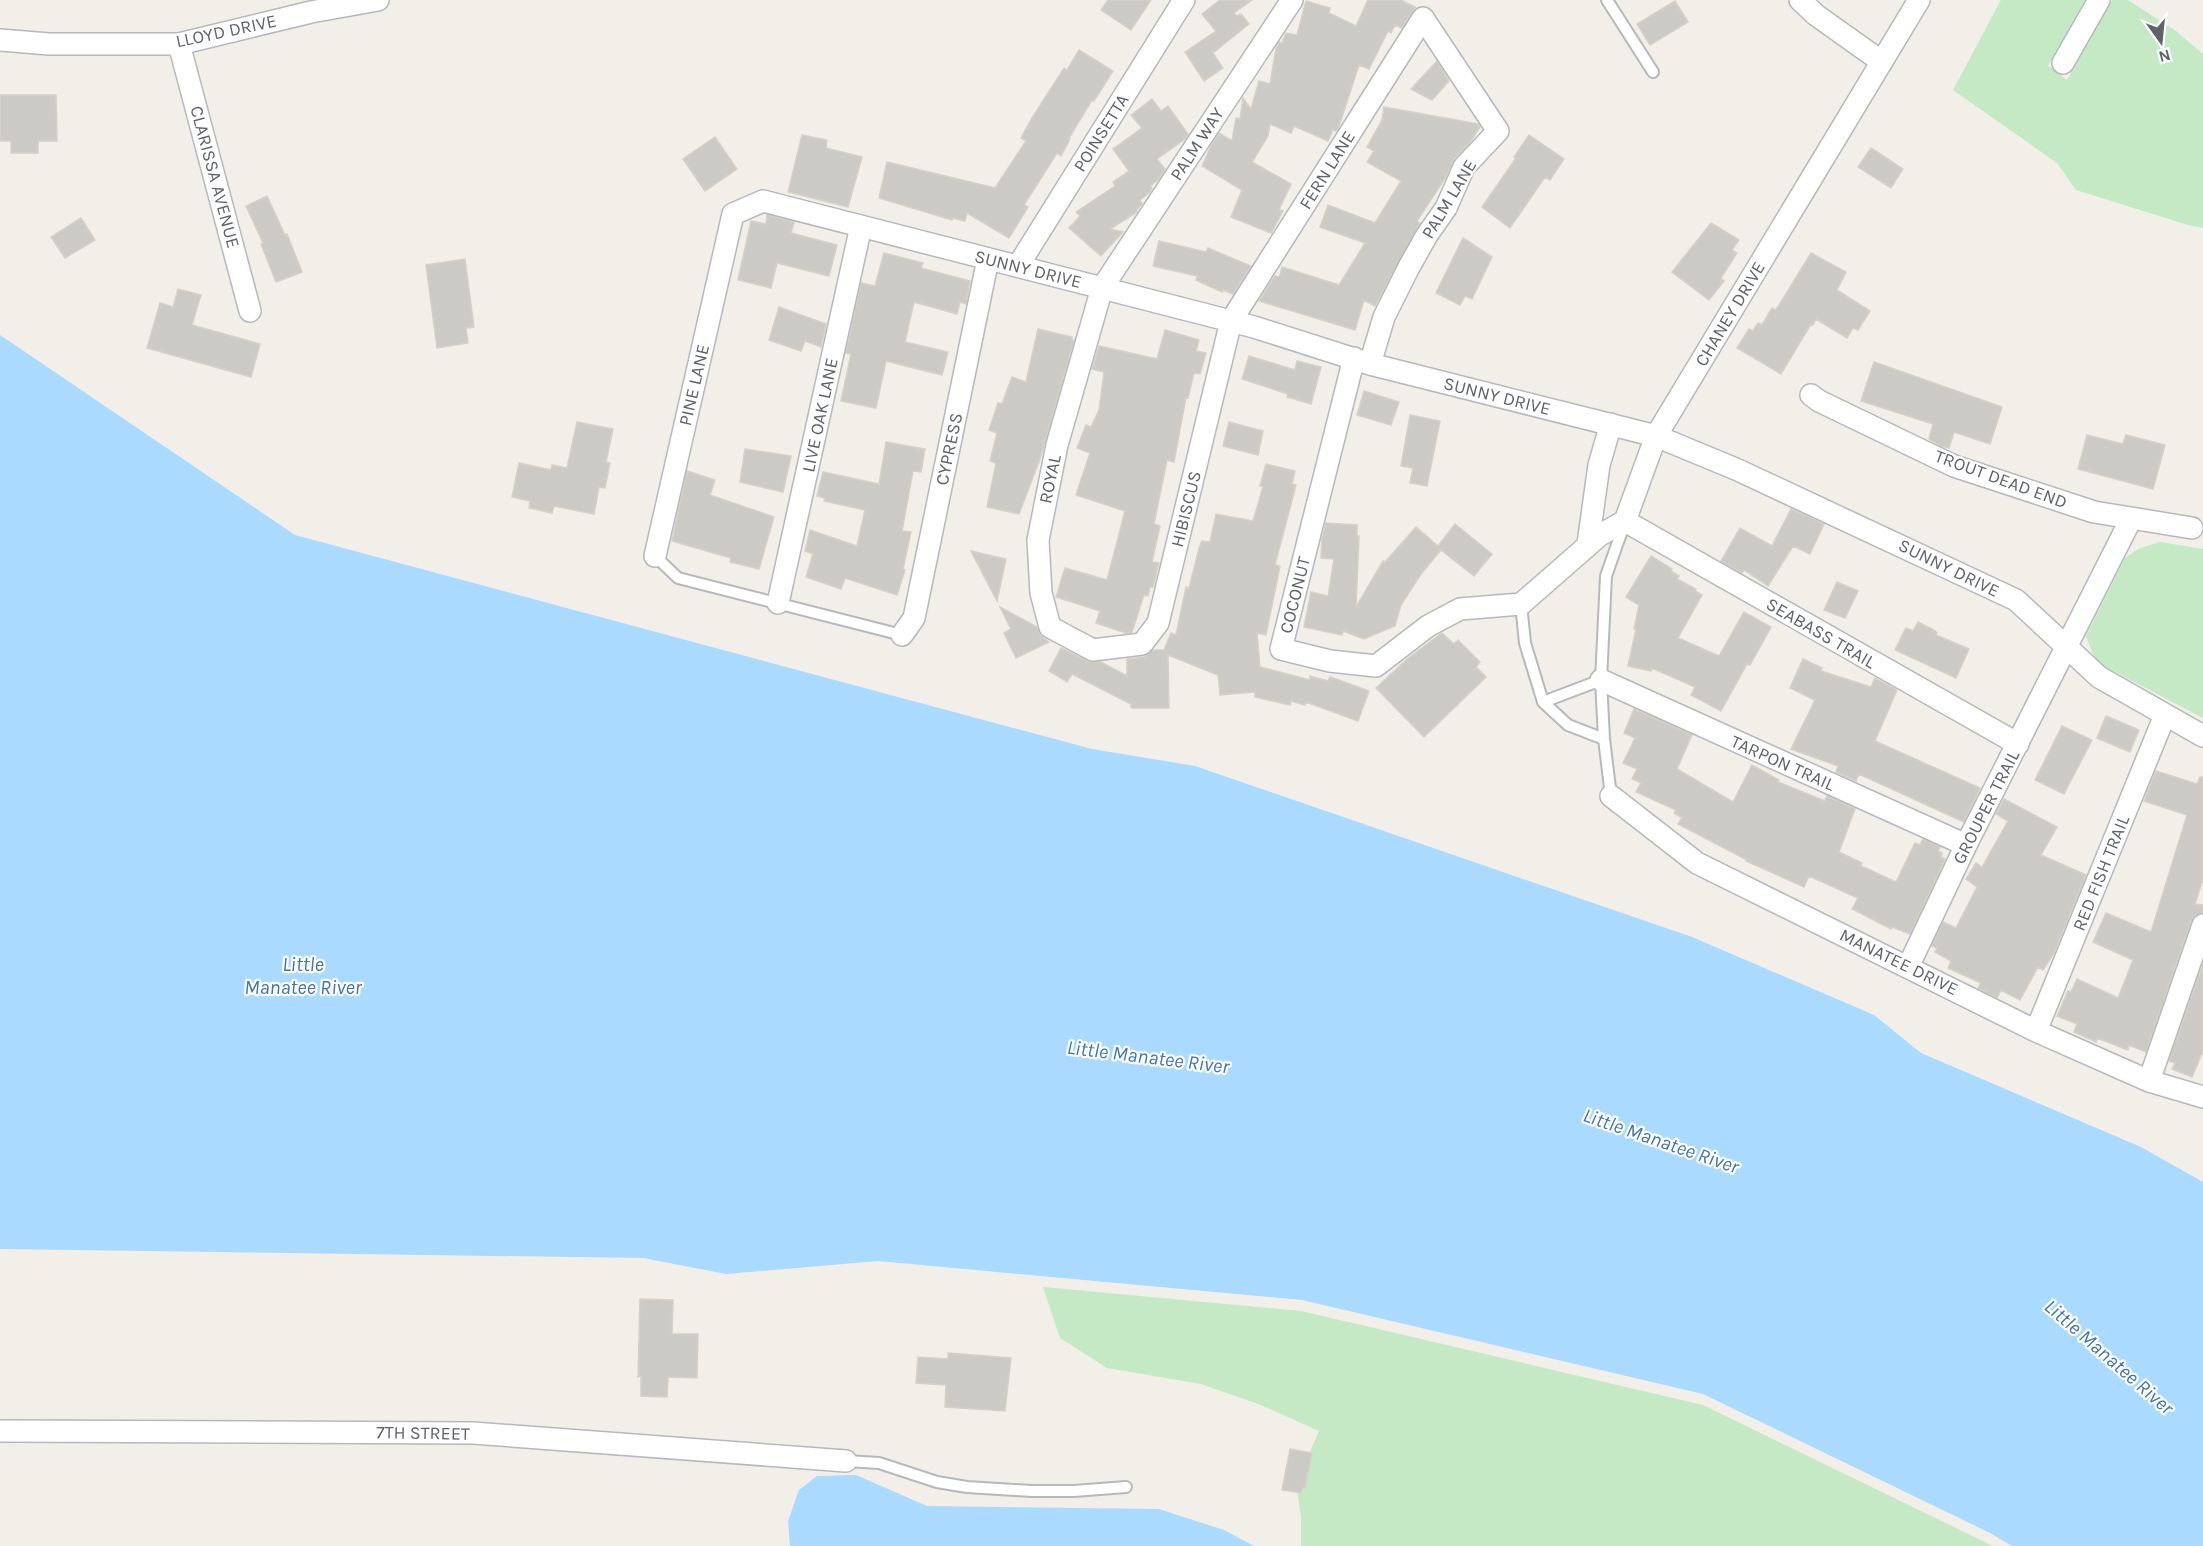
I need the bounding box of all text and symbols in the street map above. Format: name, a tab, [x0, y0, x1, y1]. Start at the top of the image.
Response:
street label: LLOYD DRIVE	[174, 10, 278, 52]
north arrow	[2131, 12, 2191, 72]
text: N	[2157, 45, 2173, 67]
street label: POINSETTA	[1068, 90, 1134, 176]
street label: CLARISSA AVENUE	[185, 103, 245, 251]
street label: PALM WAY	[1165, 103, 1229, 185]
street label: FERN LANE	[1294, 127, 1360, 213]
street label: PALM LANE	[1417, 155, 1481, 243]
street label: SUNNY DRIVE	[972, 245, 1084, 293]
street label: CHANEY DRIVE	[1690, 258, 1770, 370]
street label: PINE LANE	[674, 342, 714, 428]
street label: LIVE OAK LANE	[797, 356, 843, 474]
street label: SUNNY DRIVE	[1441, 372, 1553, 420]
street label: CYPRESS	[931, 411, 967, 487]
street label: TROUT DEAD END	[1932, 445, 2070, 513]
street label: ROYAL	[1034, 452, 1066, 506]
street label: HIBISCUS	[1166, 469, 1206, 549]
street label: SUNNY DRIVE	[1895, 534, 2003, 602]
street label: COCONUT	[1275, 554, 1315, 636]
street label: SEABASS TRAIL	[1762, 593, 1880, 674]
street label: TARPON TRAIL	[1728, 730, 1839, 796]
street label: GROUPER TRAIL	[1948, 746, 2024, 868]
street label: RED FISH TRAIL	[2068, 811, 2134, 934]
street label: MANATEE DRIVE	[1836, 924, 1962, 1000]
water label: Little Manatee River	[244, 953, 363, 999]
water label: Little Manatee River	[1066, 1036, 1232, 1079]
water label: Little Manatee River	[1580, 1104, 1743, 1179]
water label: Little Manatee River	[2040, 1295, 2179, 1420]
street label: 7TH STREET	[376, 1421, 470, 1445]

